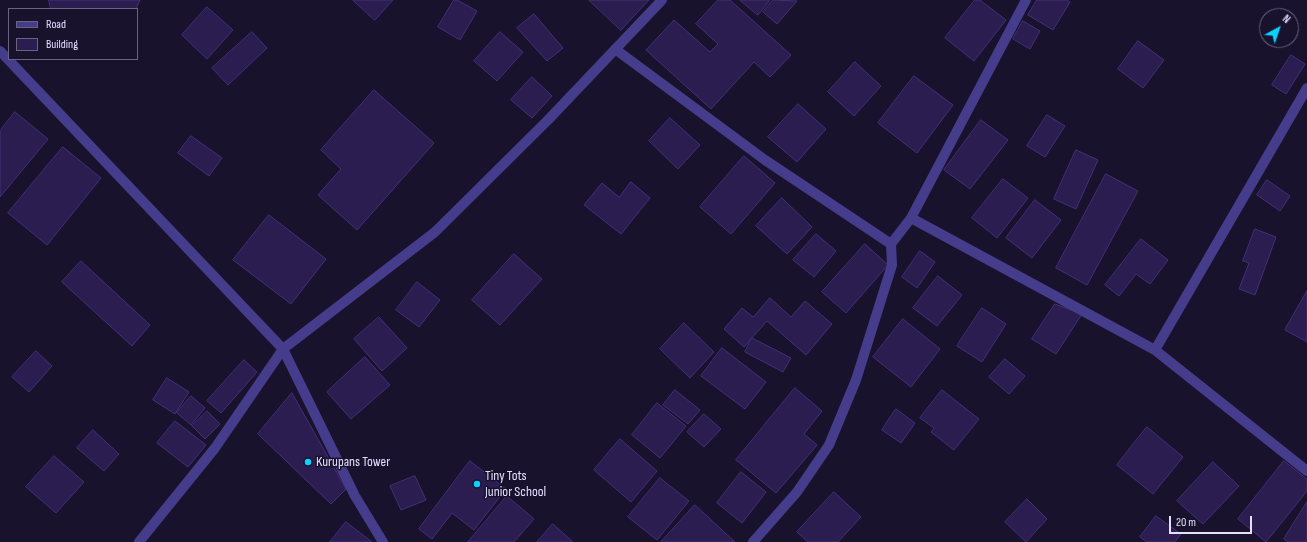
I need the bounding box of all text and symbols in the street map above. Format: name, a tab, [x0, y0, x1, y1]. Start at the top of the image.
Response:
legend	[8, 8, 138, 60]
north arrow	[1259, 8, 1299, 48]
text: N	[1280, 12, 1293, 26]
text: Road	[46, 17, 66, 32]
text: Building	[46, 37, 78, 52]
place label: Kurupans Tower	[316, 454, 390, 470]
marker: Kurupans Tower	[303, 457, 313, 467]
place label: Tiny Tots Junior School	[485, 468, 546, 500]
marker: Tiny Tots Junior School	[472, 479, 482, 489]
scale bar	[1171, 508, 1254, 534]
text: 20 m	[1176, 515, 1196, 530]

